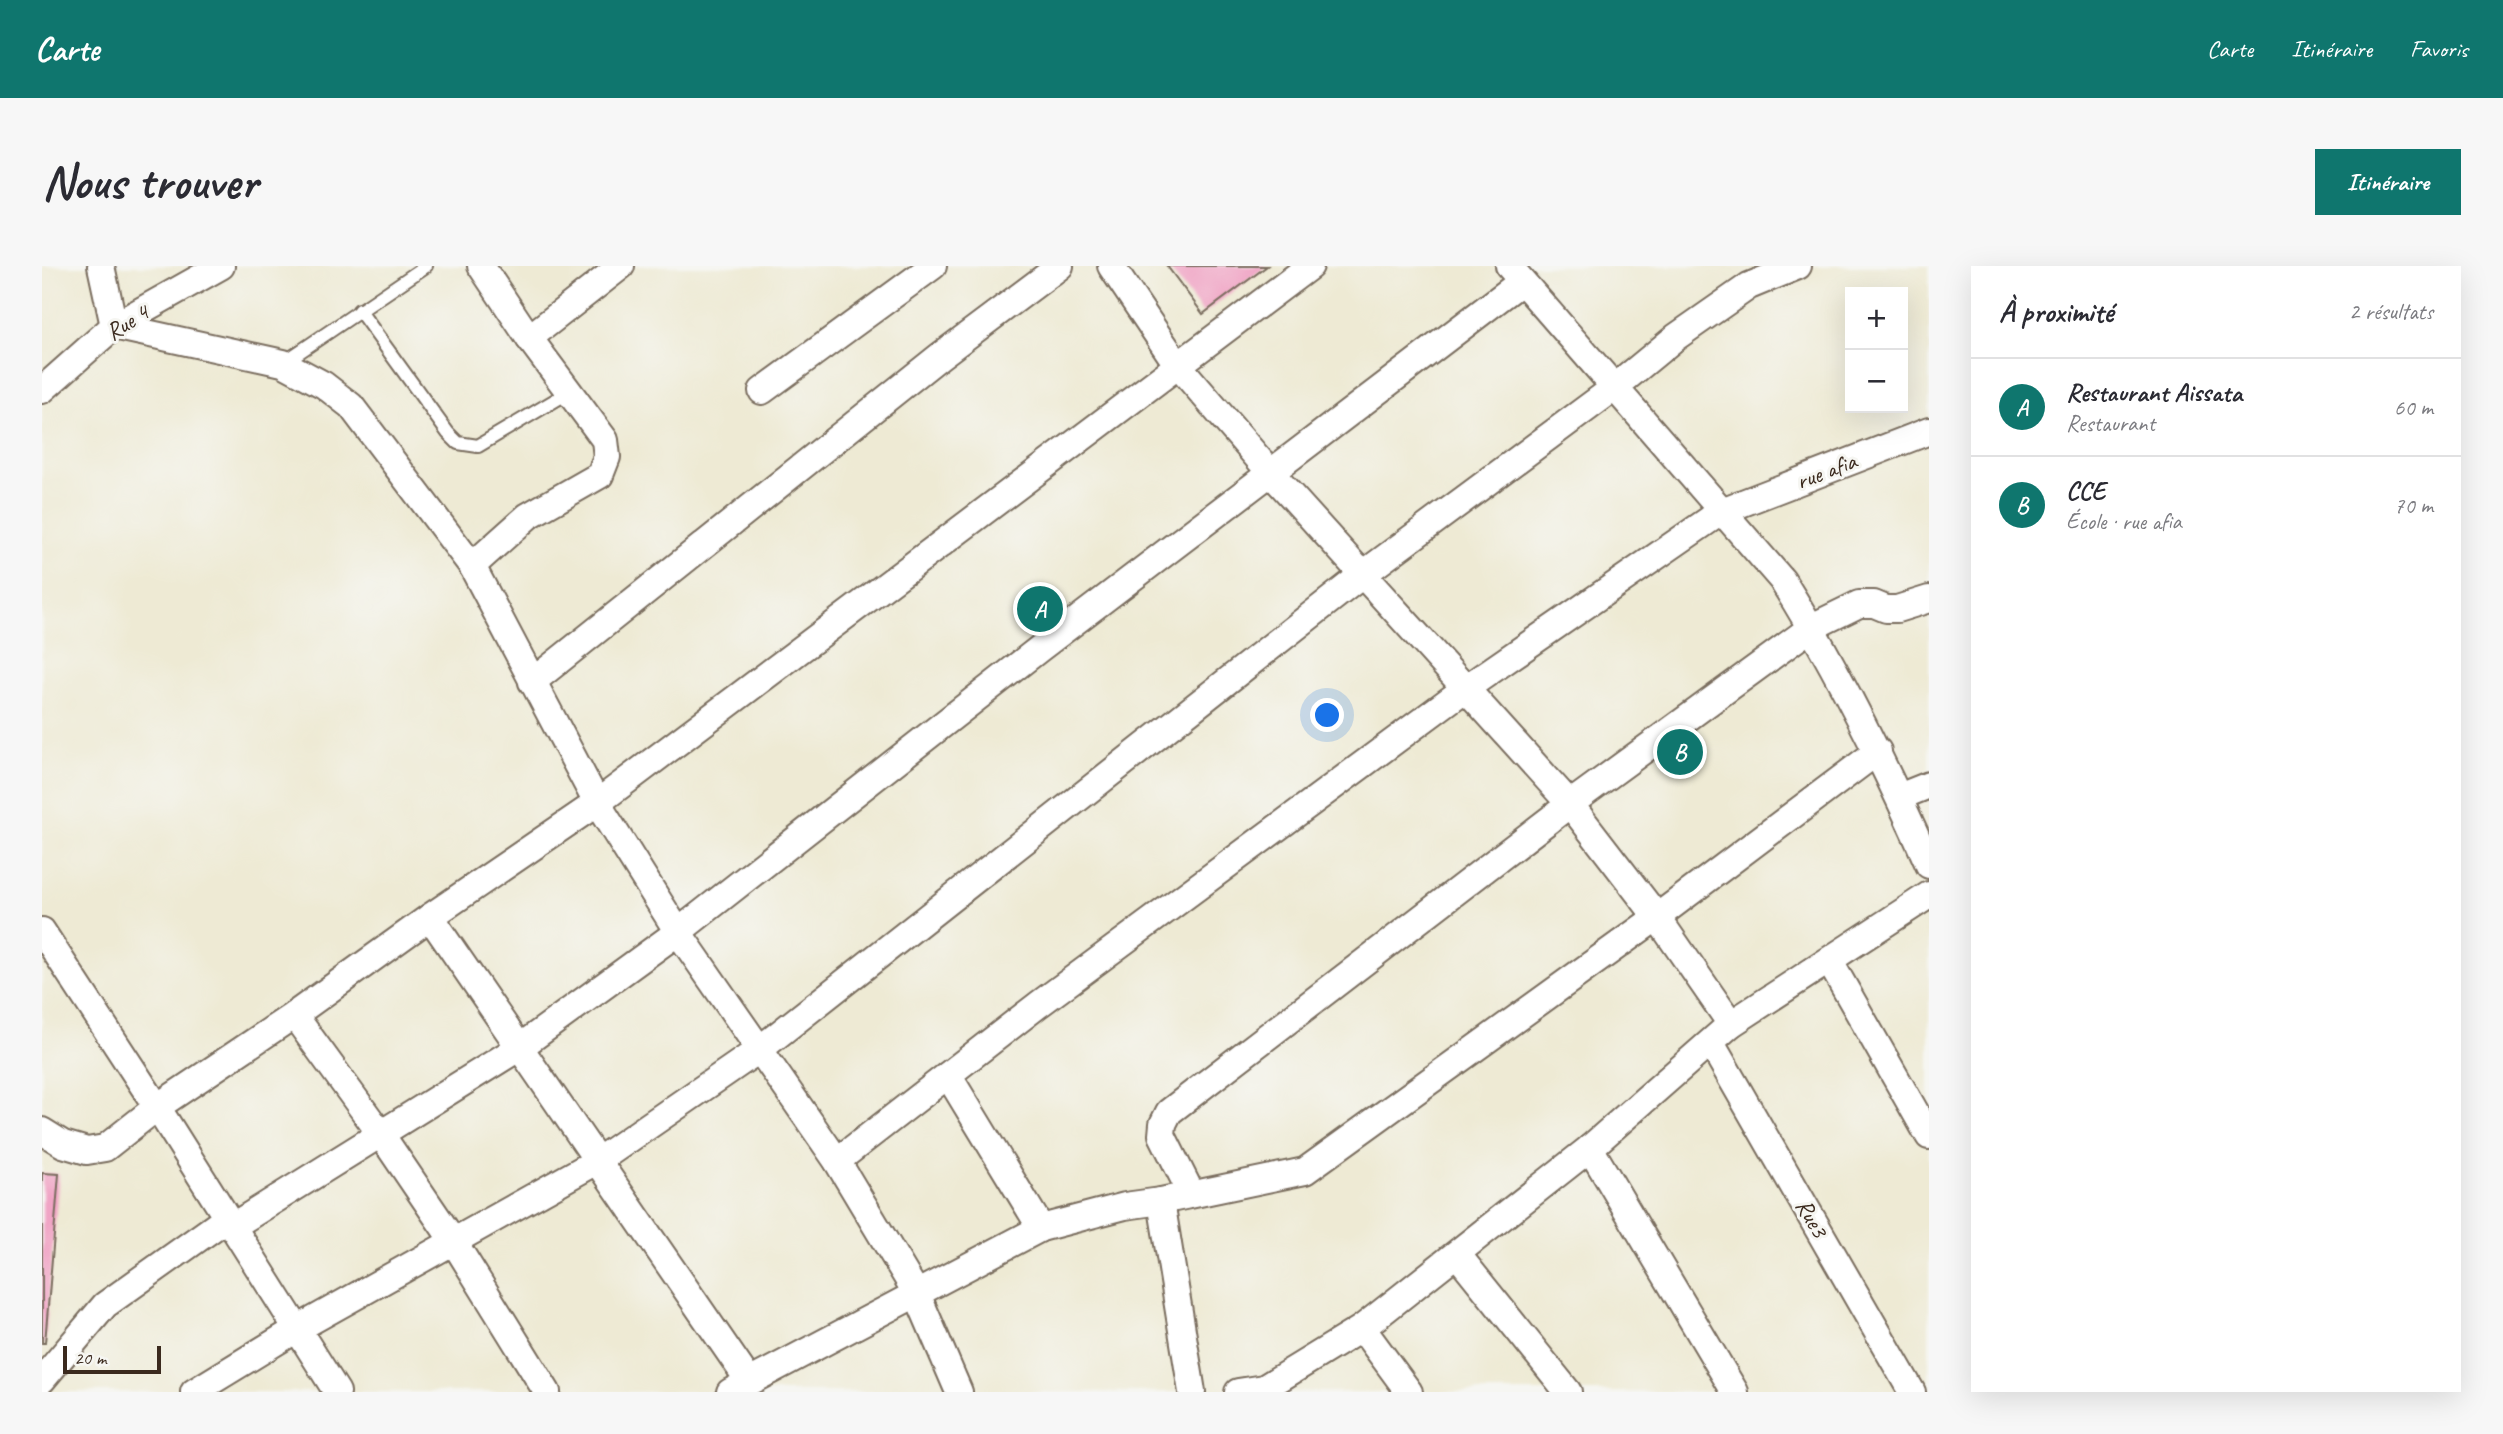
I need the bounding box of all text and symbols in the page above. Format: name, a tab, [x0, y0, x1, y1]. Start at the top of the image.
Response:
text: Carte	[35, 28, 99, 70]
text: Carte	[2207, 34, 2253, 64]
text: Itinéraire	[2291, 34, 2372, 64]
text: Favoris	[2410, 34, 2468, 64]
button: Itinéraire	[2315, 149, 2461, 215]
text: Nous trouver	[42, 151, 257, 213]
map controls	[1845, 287, 1908, 413]
button: +	[1845, 287, 1908, 350]
text: À proximité	[1999, 293, 2113, 331]
street label: Rue 4	[100, 296, 156, 347]
text: 2 résultats	[2349, 297, 2433, 326]
button: −	[1845, 350, 1908, 413]
text: Restaurant Aissata	[2066, 376, 2242, 409]
text: A	[2016, 393, 2028, 422]
text: 60 m	[2394, 393, 2433, 422]
text: Restaurant	[2066, 409, 2155, 438]
street label: rue afia	[1791, 445, 1862, 496]
text: CCE	[2066, 474, 2105, 507]
text: B	[2016, 491, 2028, 520]
text: 70 m	[2394, 491, 2433, 520]
text: École · rue afia	[2066, 507, 2182, 536]
pin: A	[1017, 583, 1063, 635]
your location	[1310, 698, 1344, 732]
pin: B	[1657, 726, 1703, 778]
street label: Rue3	[1789, 1193, 1836, 1245]
scale bar	[63, 1343, 161, 1375]
text: 20 m	[74, 1346, 106, 1370]

